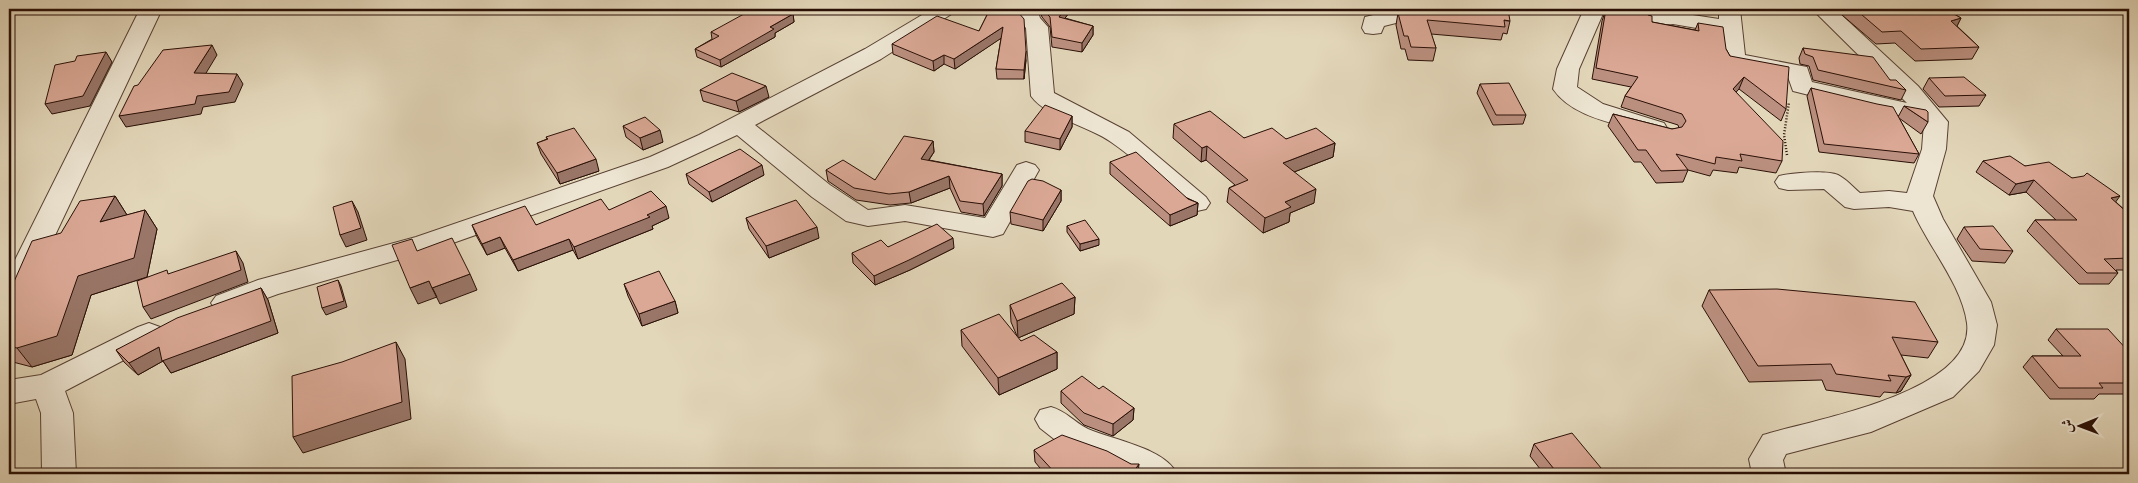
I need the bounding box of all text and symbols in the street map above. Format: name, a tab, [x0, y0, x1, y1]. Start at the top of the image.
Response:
north arrow	[2056, 400, 2106, 450]
text: ش	[2059, 419, 2077, 433]

